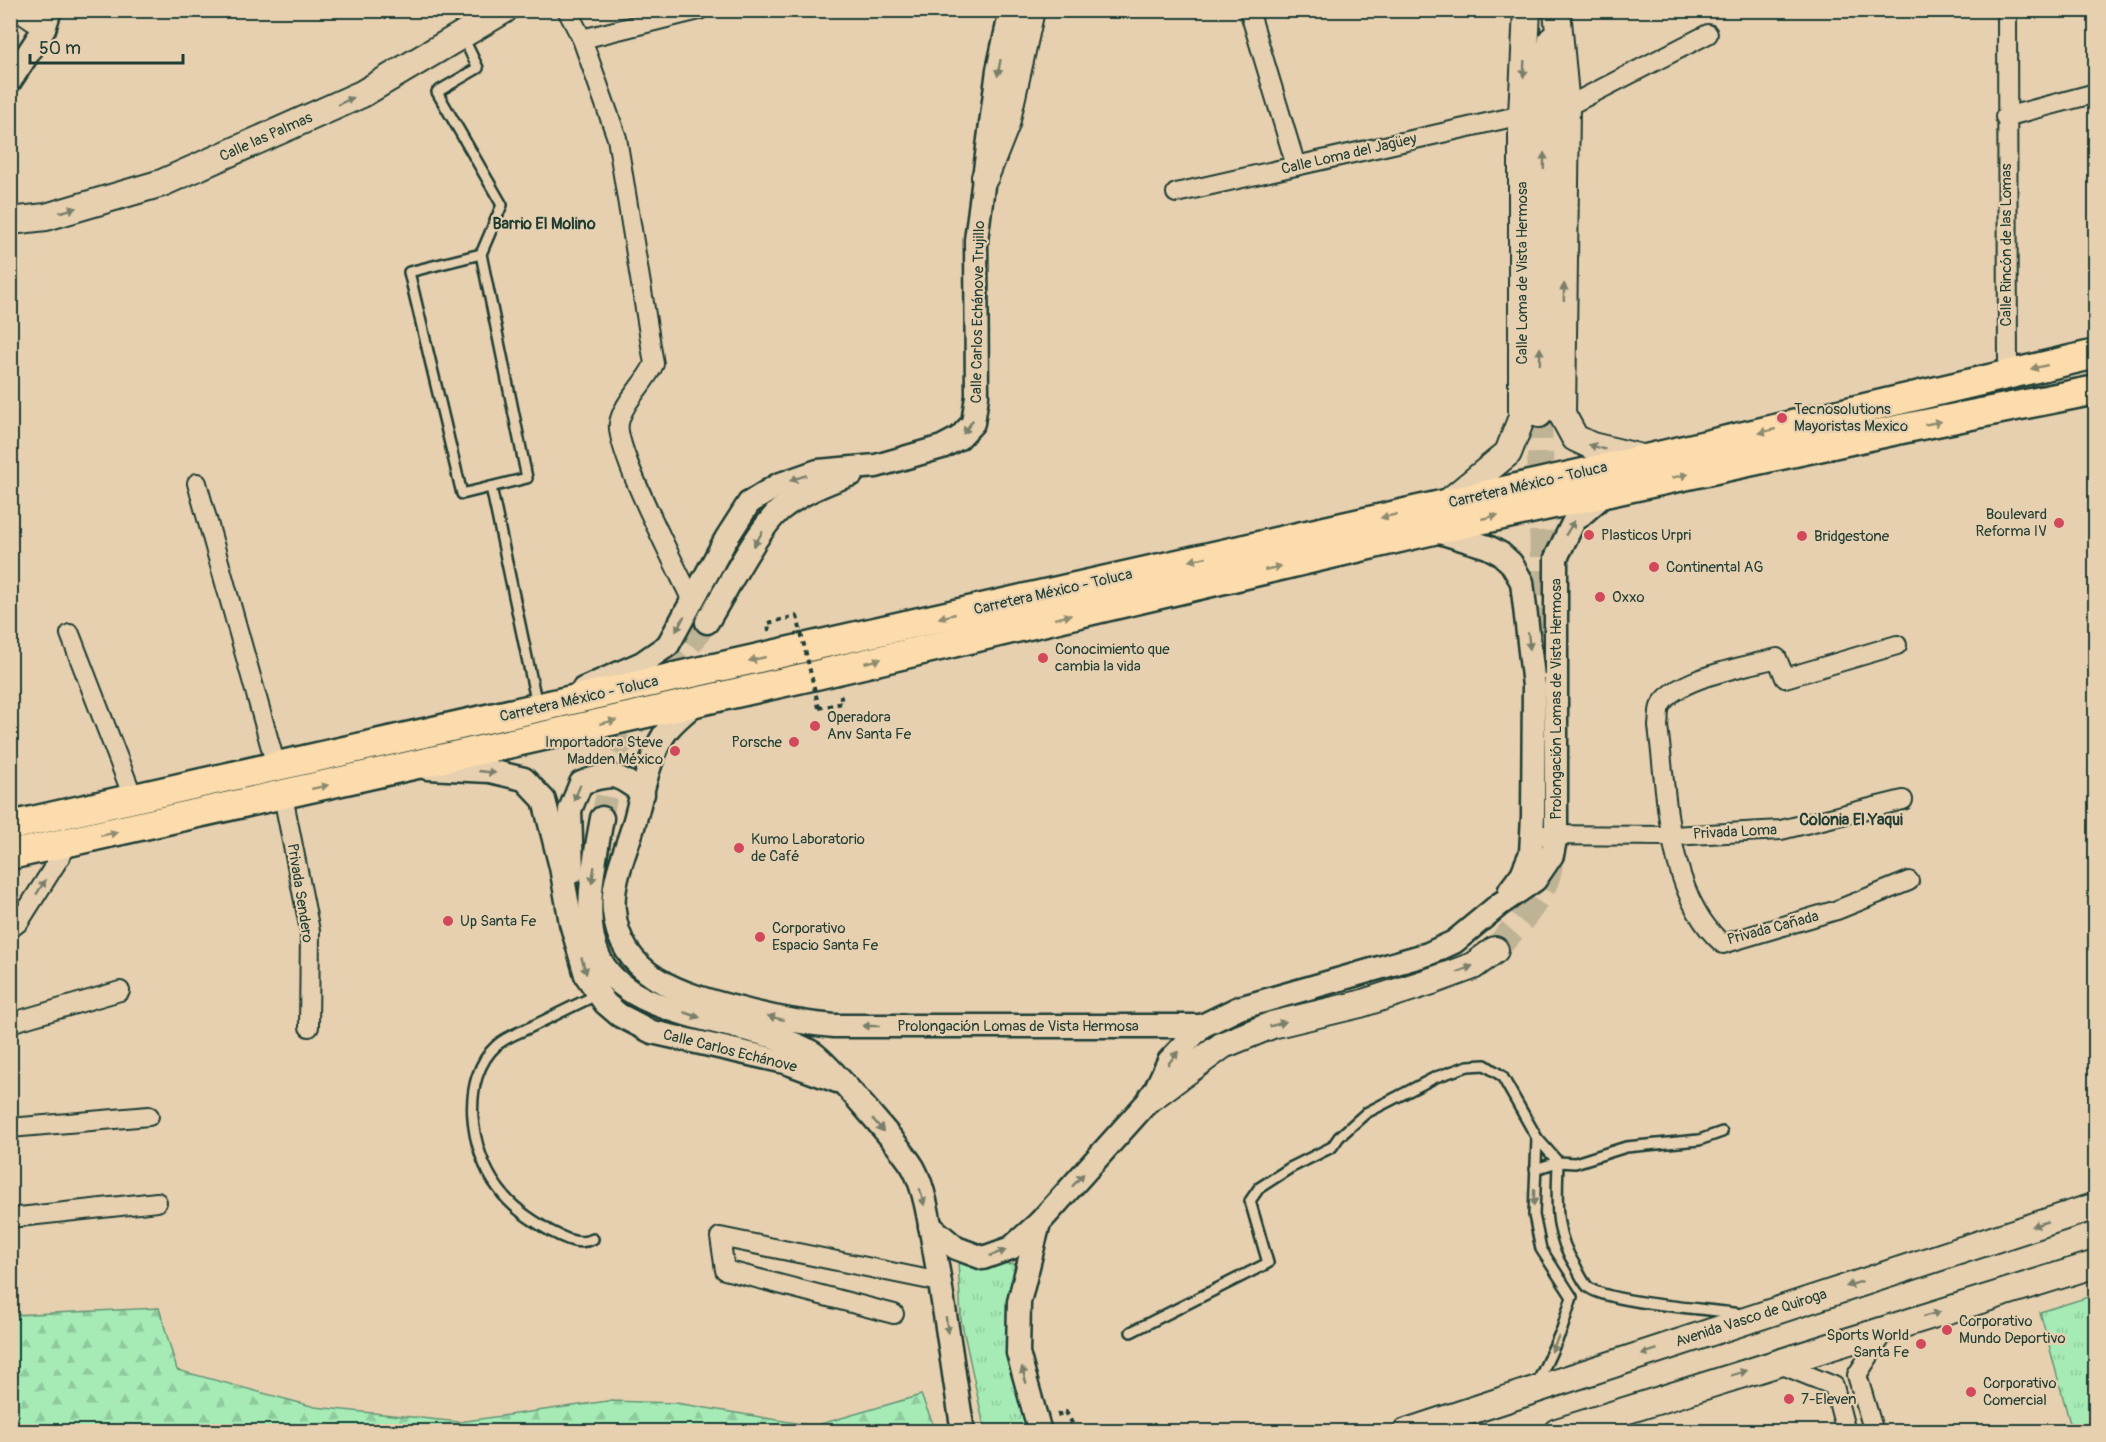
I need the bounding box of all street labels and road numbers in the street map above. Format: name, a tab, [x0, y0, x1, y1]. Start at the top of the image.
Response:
street label: Calle las Palmas	[217, 108, 316, 166]
street label: Calle Loma del Jagüey	[1279, 129, 1419, 179]
street label: Calle Rincón de las Lomas	[1997, 163, 2016, 327]
street label: Calle Loma de Vista Hermosa	[1513, 181, 1532, 365]
street label: Calle Carlos Echánove Trujillo	[967, 220, 989, 404]
street label: Carretera México - Toluca	[1447, 458, 1609, 512]
street label: Carretera México - Toluca	[972, 565, 1134, 619]
street label: Prolongación Lomas de Vista Hermosa	[1547, 578, 1566, 820]
street label: Carretera México - Toluca	[498, 672, 660, 726]
street label: Privada Loma	[1692, 820, 1778, 844]
street label: Privada Sendero	[283, 842, 317, 944]
street label: Privada Cañada	[1725, 907, 1821, 949]
street label: Prolongación Lomas de Vista Hermosa	[897, 1017, 1139, 1036]
street label: Calle Carlos Echánove	[661, 1025, 800, 1077]
street label: Avenida Vasco de Quiroga	[1673, 1285, 1829, 1351]

